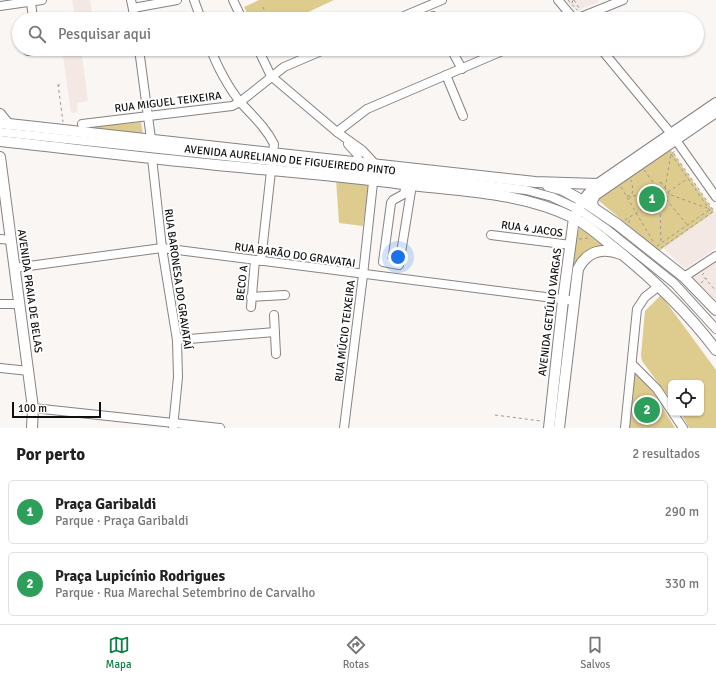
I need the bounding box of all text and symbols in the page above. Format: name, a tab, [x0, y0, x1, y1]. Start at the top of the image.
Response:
search box	[12, 12, 704, 56]
icon: search	[26, 23, 48, 45]
text: Pesquisar aqui	[58, 25, 151, 43]
street label: RUA MIGUEL TEIXEIRA	[114, 89, 222, 115]
street label: AVENIDA AURELIANO DE FIGUEIREDO PINTO	[184, 142, 396, 178]
pin: 1	[639, 184, 665, 214]
street label: RUA BARONESA DO GRAVATAÍ	[162, 208, 195, 351]
street label: RUA 4 JACOS	[500, 218, 564, 240]
street label: AVENIDA PRAIA DE BELAS	[15, 228, 45, 354]
street label: RUA BARÃO DO GRAVATAI	[234, 240, 356, 270]
your location	[388, 247, 408, 267]
street label: AVENIDA GETÚLIO VARGAS	[535, 247, 564, 377]
street label: BECO A	[234, 264, 250, 301]
street label: RUA MÚCIO TEIXEIRA	[331, 279, 358, 383]
map controls	[668, 380, 704, 416]
button: locate	[668, 380, 704, 416]
pin: 2	[634, 395, 660, 425]
scale bar	[12, 400, 101, 419]
text: 100 m	[18, 402, 47, 415]
text: Por perto	[16, 444, 85, 465]
text: 2 resultados	[632, 446, 700, 462]
text: Praça Garibaldi	[55, 495, 156, 513]
text: 1	[26, 504, 34, 520]
text: 290 m	[665, 504, 699, 520]
text: Parque · Praça Garibaldi	[55, 513, 189, 529]
text: Praça Lupicínio Rodrigues	[55, 567, 225, 585]
text: 2	[26, 576, 34, 592]
text: 330 m	[665, 576, 699, 592]
text: Parque · Rua Marechal Setembrino de Carvalho	[55, 585, 315, 601]
tab: Mapa	[106, 634, 131, 671]
tab: Rotas	[343, 634, 369, 671]
tab: Salvos	[580, 634, 610, 671]

